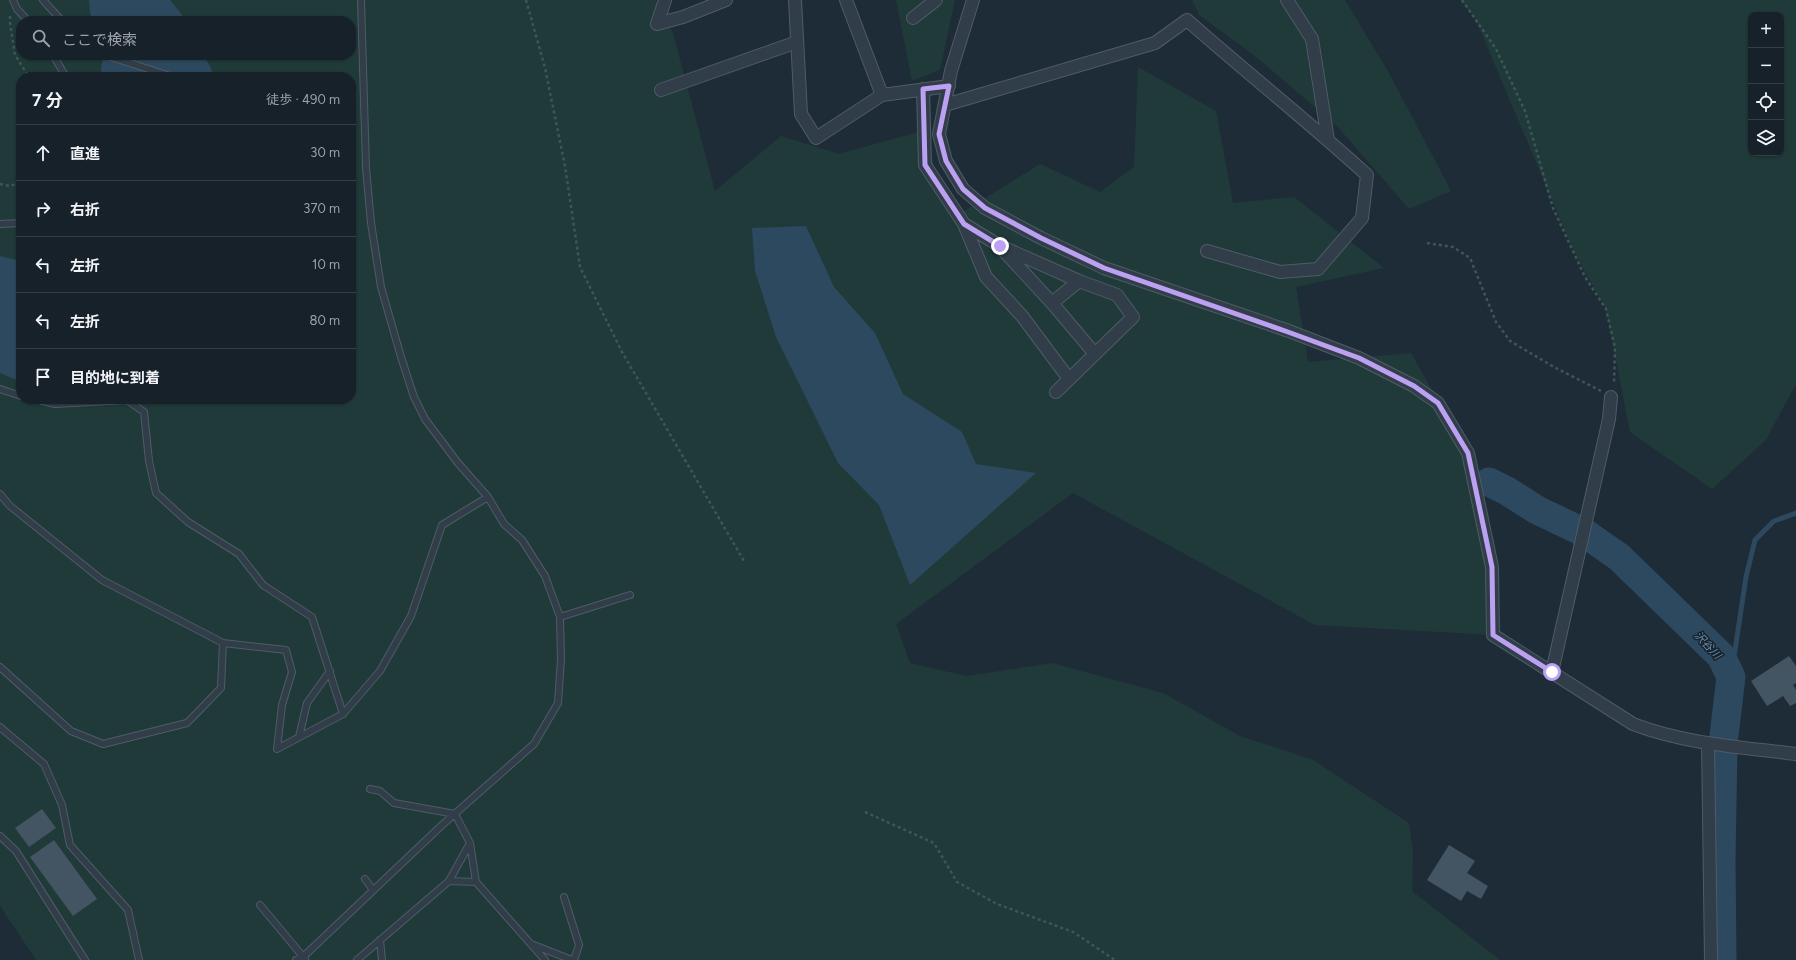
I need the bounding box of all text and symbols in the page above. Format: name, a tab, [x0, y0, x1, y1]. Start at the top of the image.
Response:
map controls	[1748, 12, 1784, 156]
button: +	[1748, 12, 1784, 48]
search box	[16, 16, 356, 60]
icon: search	[30, 27, 52, 49]
text: ここで検索	[62, 31, 137, 49]
button: −	[1748, 48, 1784, 84]
button: locate	[1748, 84, 1784, 120]
text: 7 分	[32, 90, 63, 110]
text: 徒歩 · 490 m	[266, 92, 340, 107]
button: layers	[1748, 120, 1784, 156]
icon: ahead	[32, 142, 54, 164]
text: 直進	[70, 145, 100, 163]
text: 30 m	[310, 145, 340, 160]
icon: right	[32, 198, 54, 220]
text: 右折	[70, 201, 100, 219]
text: 370 m	[303, 201, 340, 216]
route end	[991, 237, 1009, 255]
icon: left	[32, 254, 54, 276]
text: 左折	[70, 257, 100, 275]
text: 10 m	[312, 257, 340, 272]
icon: left	[32, 310, 54, 332]
text: 左折	[70, 313, 100, 331]
text: 80 m	[309, 313, 340, 328]
icon: arrive	[32, 366, 54, 388]
text: 目的地に到着	[70, 369, 160, 387]
water label: 沢谷川	[1692, 629, 1724, 663]
route start	[1543, 663, 1561, 681]

